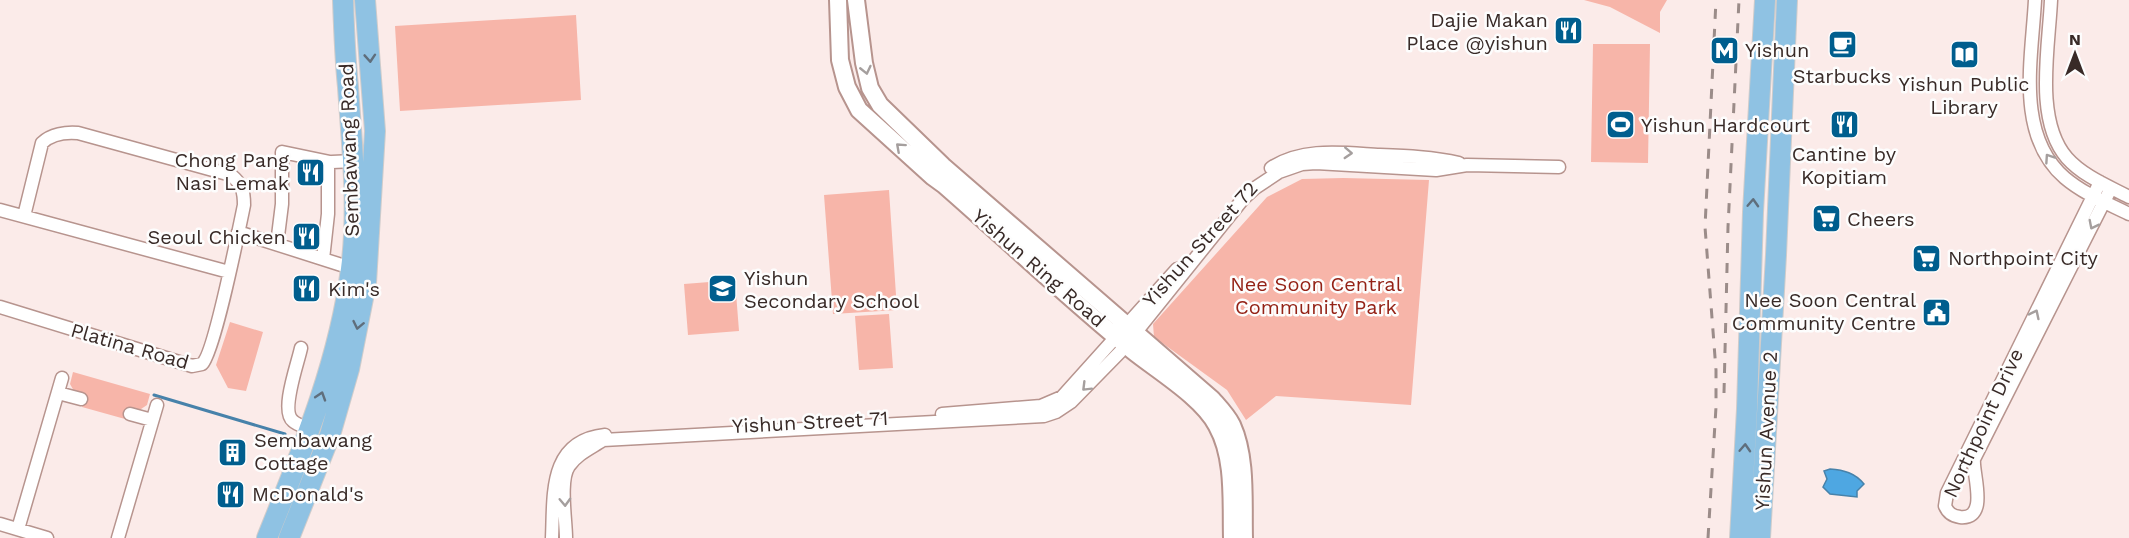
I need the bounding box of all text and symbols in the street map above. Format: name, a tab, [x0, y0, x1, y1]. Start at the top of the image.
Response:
place label: Dajie Makan Place @yishun	[1406, 8, 1548, 55]
restaurant icon: Dajie Makan Place @yishun	[1553, 15, 1585, 47]
north arrow	[2045, 24, 2105, 84]
cafe icon: Starbucks	[1826, 29, 1858, 61]
text: N	[2069, 30, 2081, 49]
metro station icon: Yishun	[1708, 34, 1740, 66]
place label: Yishun	[1745, 38, 1809, 62]
library icon: Yishun Public Library	[1948, 38, 1980, 70]
one-way arrow	[363, 54, 376, 63]
street label: Sembawang Road	[334, 63, 364, 237]
place label: Starbucks	[1793, 64, 1891, 88]
one-way arrow	[858, 65, 871, 75]
place label: Yishun Public Library	[1899, 72, 2029, 119]
restaurant icon: Cantine by Kopitiam	[1828, 108, 1860, 140]
sports icon: Yishun Hardcourt	[1604, 109, 1636, 141]
place label: Yishun Hardcourt	[1641, 113, 1811, 137]
place label: Cantine by Kopitiam	[1792, 142, 1897, 189]
one-way arrow	[896, 143, 907, 154]
one-way arrow	[1343, 146, 1352, 159]
place label: Chong Pang Nasi Lemak	[175, 148, 289, 195]
one-way arrow	[2045, 154, 2056, 165]
restaurant icon: Chong Pang Nasi Lemak	[294, 156, 326, 188]
street label: Yishun Street 72	[1137, 176, 1263, 312]
one-way arrow	[1747, 198, 1760, 207]
supermarket icon: Cheers	[1810, 203, 1842, 235]
street label: Yishun Ring Road	[968, 204, 1110, 332]
place label: Cheers	[1847, 207, 1914, 231]
one-way arrow	[2089, 218, 2101, 229]
restaurant icon: Seoul Chicken	[291, 221, 323, 253]
place label: Seoul Chicken	[148, 225, 286, 249]
supermarket icon: Northpoint City	[1911, 242, 1943, 274]
place label: Northpoint City	[1948, 246, 2099, 270]
place label: Yishun Secondary School	[744, 266, 919, 313]
park label: Nee Soon Central Community Park	[1230, 272, 1402, 319]
restaurant icon: Kim's	[291, 273, 323, 305]
school or university icon: Yishun Secondary School	[707, 273, 739, 305]
place label: Kim's	[328, 277, 380, 301]
place label: Nee Soon Central Community Centre	[1732, 288, 1916, 335]
public building icon: Nee Soon Central Community Centre	[1921, 296, 1953, 328]
one-way arrow	[2028, 310, 2039, 321]
street label: Platina Road	[68, 318, 192, 374]
one-way arrow	[353, 320, 366, 330]
street label: Northpoint Drive	[1938, 345, 2028, 501]
street label: Yishun Avenue 2	[1750, 351, 1782, 511]
one-way arrow	[1082, 381, 1093, 391]
one-way arrow	[314, 391, 326, 402]
street label: Yishun Street 71	[731, 406, 889, 438]
place label: Sembawang Cottage	[254, 428, 372, 475]
building icon: Sembawang Cottage	[217, 436, 249, 468]
one-way arrow	[1738, 443, 1751, 452]
restaurant icon: McDonald's	[215, 478, 247, 510]
place label: McDonald's	[252, 482, 364, 506]
one-way arrow	[558, 497, 571, 506]

